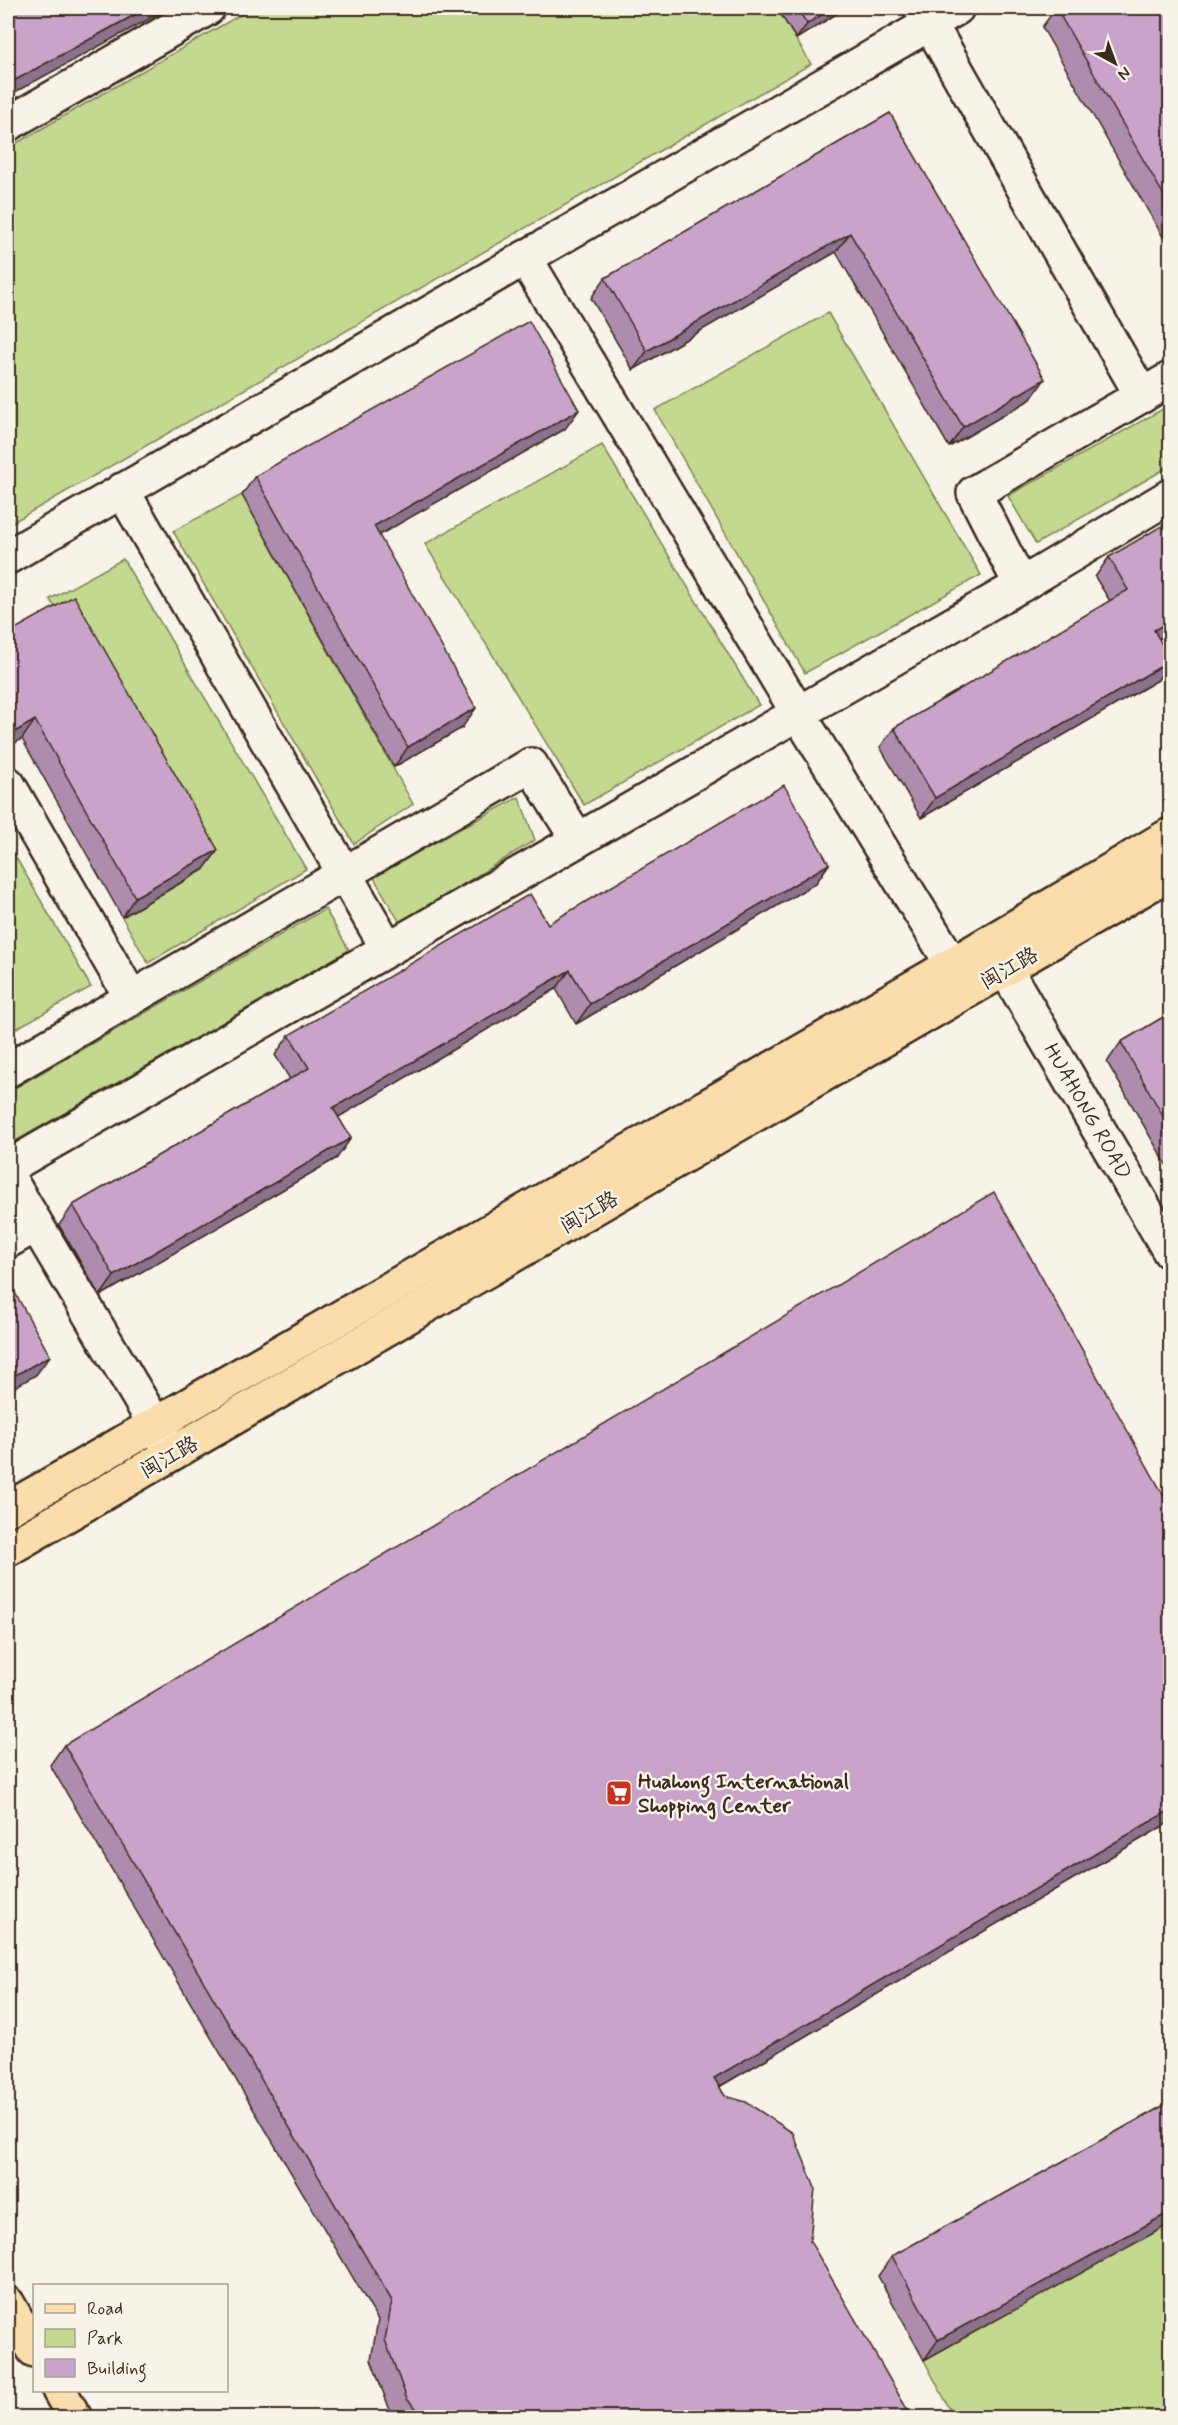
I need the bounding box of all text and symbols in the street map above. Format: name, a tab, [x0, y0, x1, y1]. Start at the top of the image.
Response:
north arrow	[1085, 33, 1145, 93]
text: N	[1113, 62, 1135, 85]
street label: 闽江路	[975, 941, 1044, 997]
street label: HUAHONG ROAD	[1037, 1038, 1137, 1185]
street label: 闽江路	[555, 1185, 624, 1241]
street label: 闽江路	[135, 1430, 204, 1486]
place label: Huahong International Shopping Center	[638, 1768, 849, 1820]
supermarket icon: Huahong International Shopping Center	[604, 1778, 634, 1808]
legend	[33, 2284, 228, 2392]
text: Road	[87, 2297, 123, 2321]
text: Park	[87, 2327, 123, 2351]
text: Building	[87, 2357, 147, 2383]

